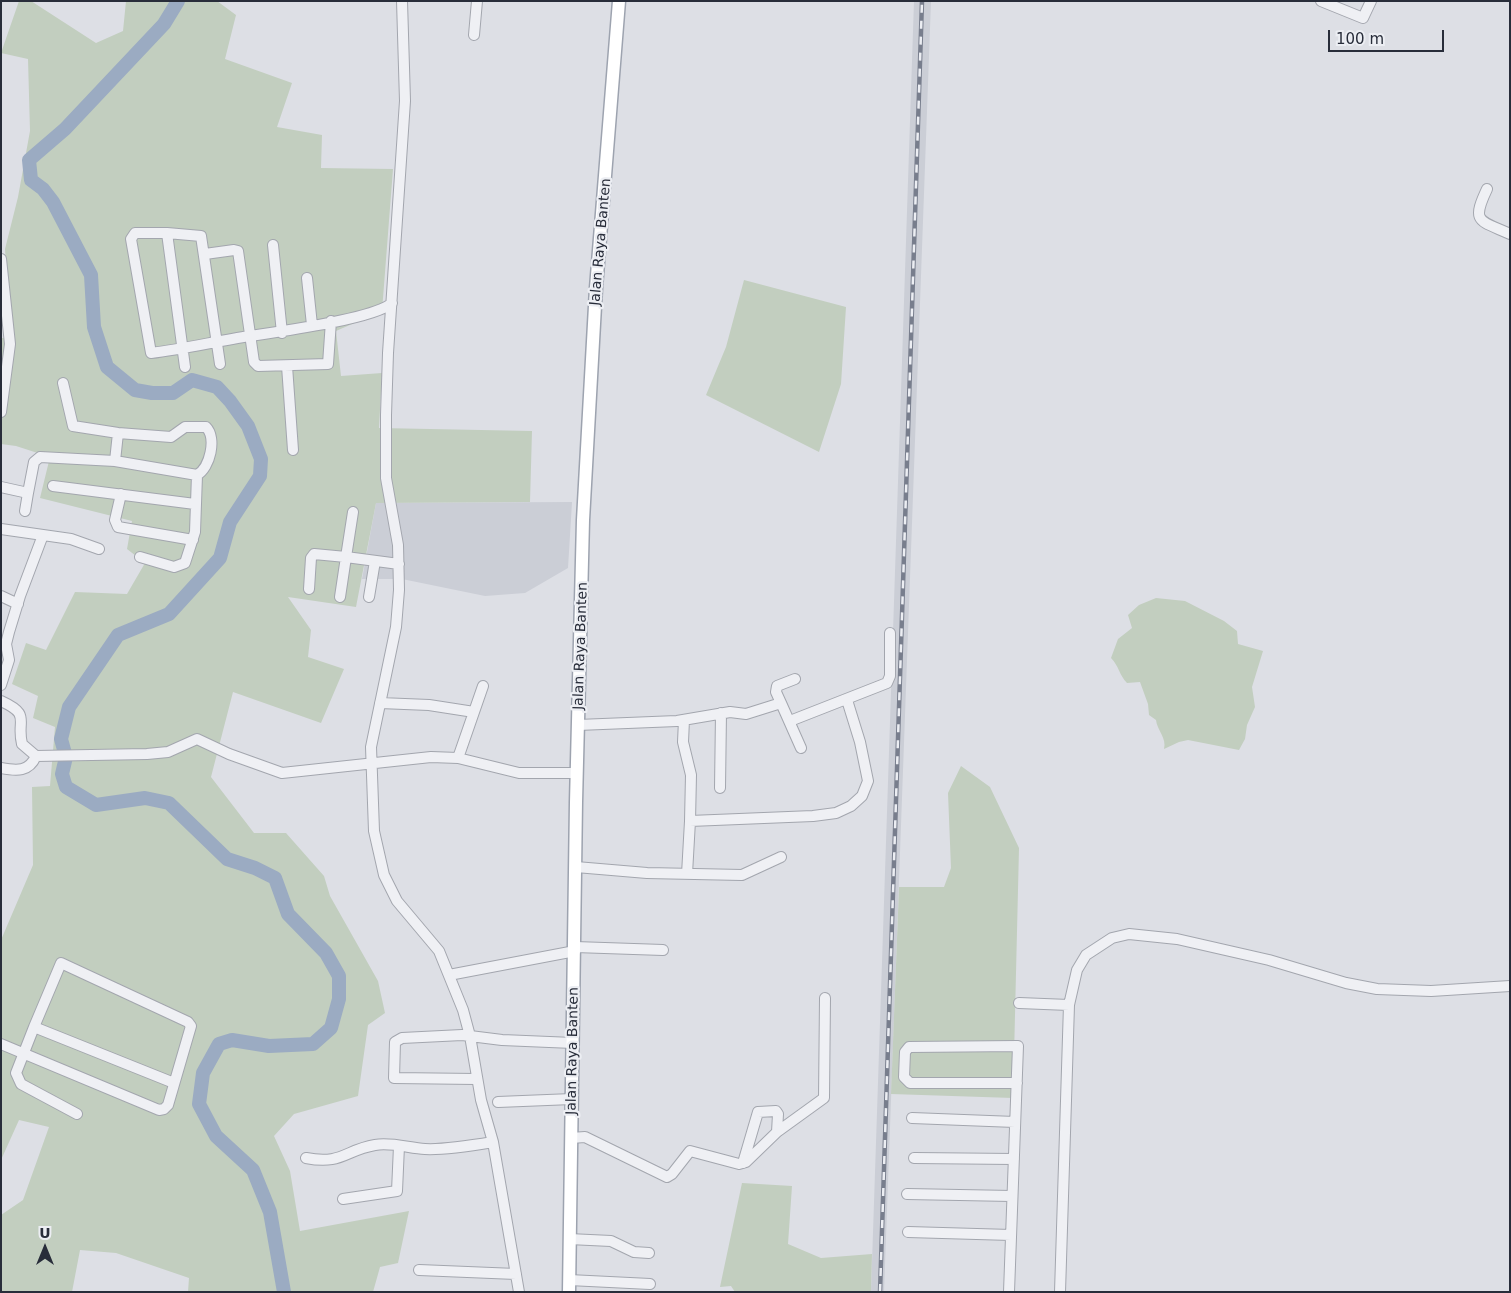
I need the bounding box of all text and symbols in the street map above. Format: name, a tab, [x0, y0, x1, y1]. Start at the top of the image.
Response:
scale bar	[1331, 20, 1447, 52]
text: 100 m	[1336, 30, 1384, 48]
street label: Jalan Raya Banten	[587, 178, 615, 306]
street label: Jalan Raya Banten	[570, 582, 592, 710]
street label: Jalan Raya Banten	[563, 987, 583, 1115]
north arrow	[20, 1223, 70, 1273]
text: U	[39, 1225, 51, 1241]

